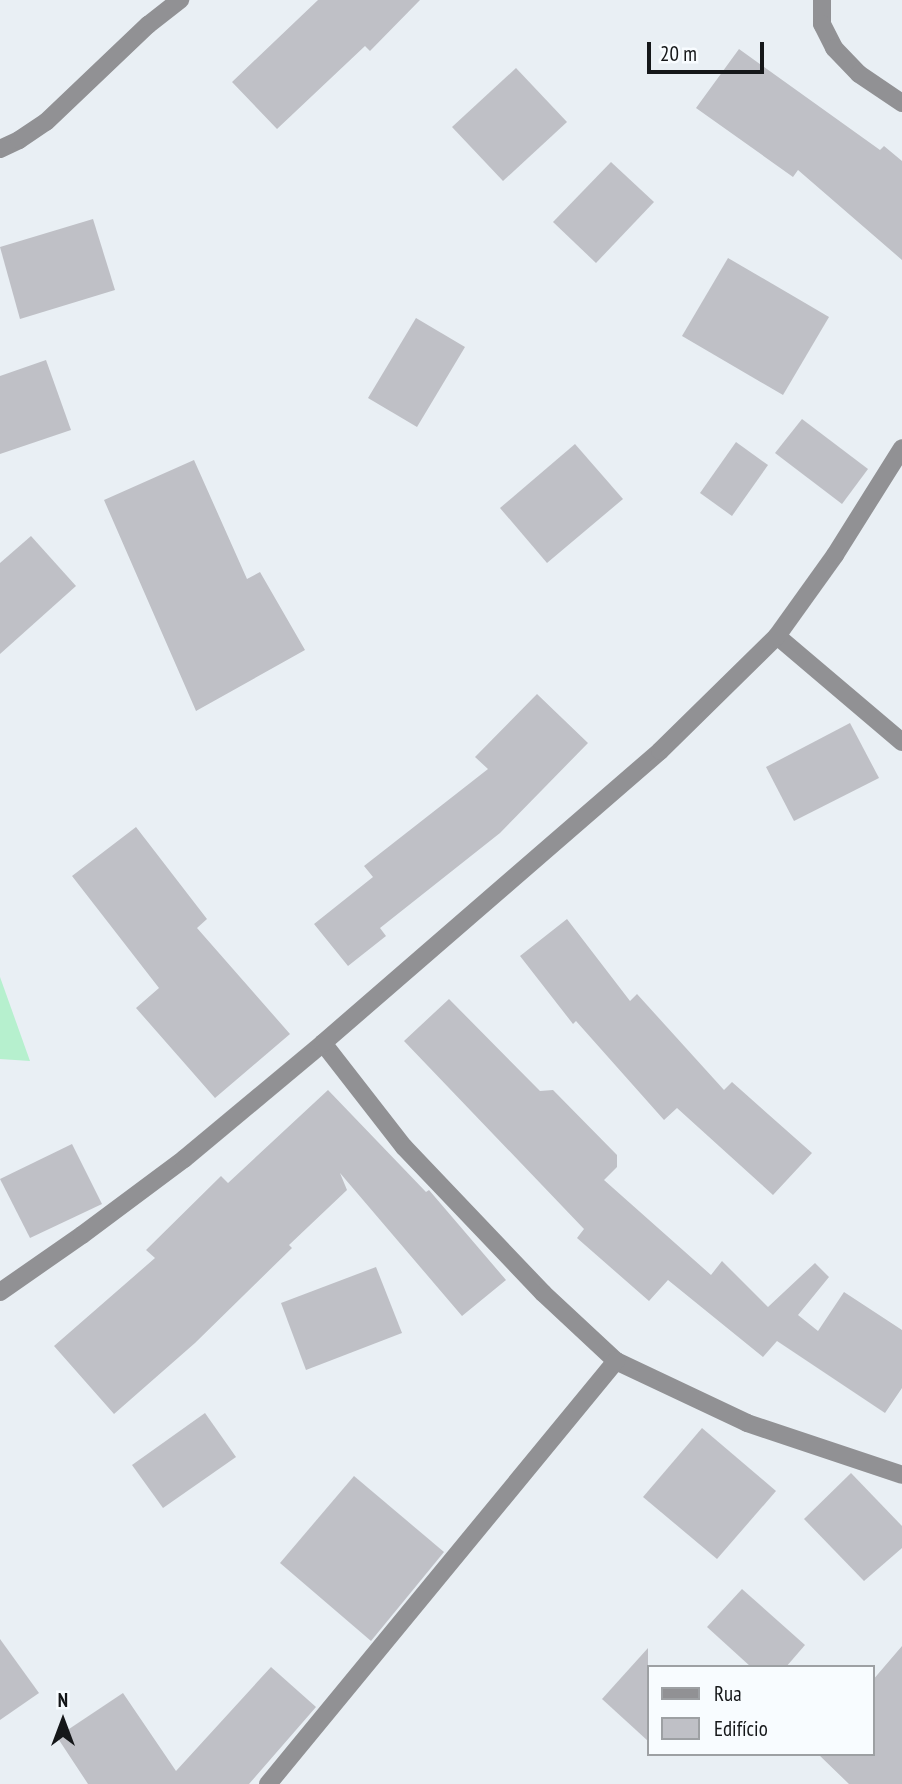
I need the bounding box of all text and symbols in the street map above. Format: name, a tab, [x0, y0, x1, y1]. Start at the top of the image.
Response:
scale bar	[650, 28, 767, 72]
text: 20 m	[660, 40, 697, 67]
legend	[646, 1665, 874, 1756]
text: Rua	[714, 1680, 742, 1707]
north arrow	[28, 1686, 98, 1756]
text: N	[58, 1688, 68, 1712]
text: Edifício	[714, 1715, 768, 1742]

